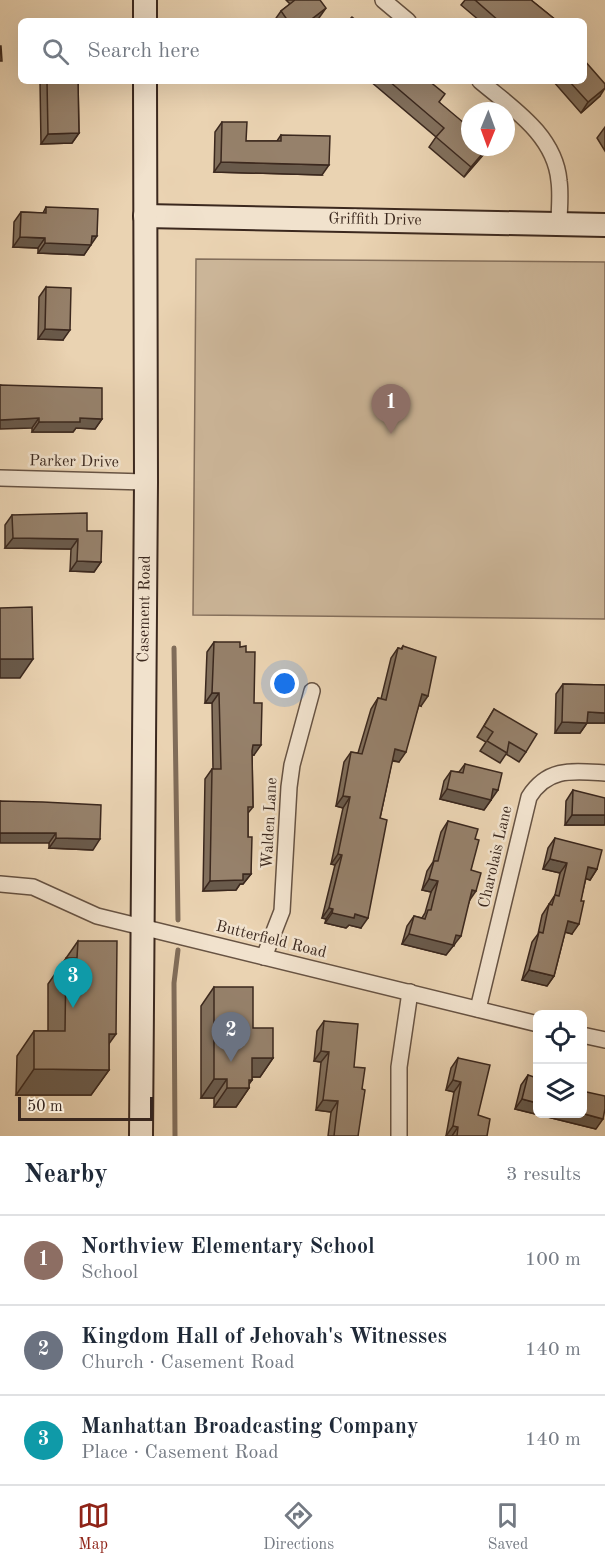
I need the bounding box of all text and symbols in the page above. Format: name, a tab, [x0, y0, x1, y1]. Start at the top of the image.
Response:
search box	[18, 18, 587, 84]
icon: search	[39, 35, 72, 68]
text: Search here	[87, 40, 200, 62]
north arrow	[461, 102, 515, 156]
street label: Griffith Drive	[328, 211, 422, 229]
pin: 1	[372, 384, 410, 434]
street label: Parker Drive	[29, 453, 119, 471]
street label: Casement Road	[136, 555, 154, 663]
your location	[270, 669, 299, 698]
street label: Walden Lane	[260, 777, 280, 869]
street label: Charolais Lane	[476, 804, 516, 910]
street label: Butterfield Road	[214, 919, 328, 961]
pin: 3	[54, 958, 92, 1008]
map controls	[533, 1010, 587, 1118]
button: locate	[533, 1010, 587, 1064]
pin: 2	[212, 1012, 250, 1062]
button: layers	[533, 1064, 587, 1118]
scale bar	[18, 1094, 153, 1122]
text: 50 m	[27, 1099, 63, 1115]
text: Nearby	[24, 1162, 108, 1188]
text: 3 results	[506, 1165, 581, 1185]
text: Northview Elementary School	[81, 1236, 375, 1258]
text: 1	[38, 1250, 49, 1270]
text: 100 m	[525, 1250, 581, 1270]
text: School	[81, 1263, 138, 1283]
text: Kingdom Hall of Jehovah's Witnesses	[81, 1326, 447, 1348]
text: 2	[38, 1340, 49, 1360]
text: 140 m	[525, 1340, 581, 1360]
text: Church · Casement Road	[81, 1353, 295, 1373]
text: Manhattan Broadcasting Company	[81, 1416, 418, 1438]
text: 3	[38, 1430, 49, 1450]
text: 140 m	[525, 1430, 581, 1450]
text: Place · Casement Road	[81, 1443, 279, 1463]
tab: Map	[77, 1499, 110, 1555]
tab: Directions	[263, 1499, 334, 1555]
tab: Saved	[488, 1499, 528, 1555]

